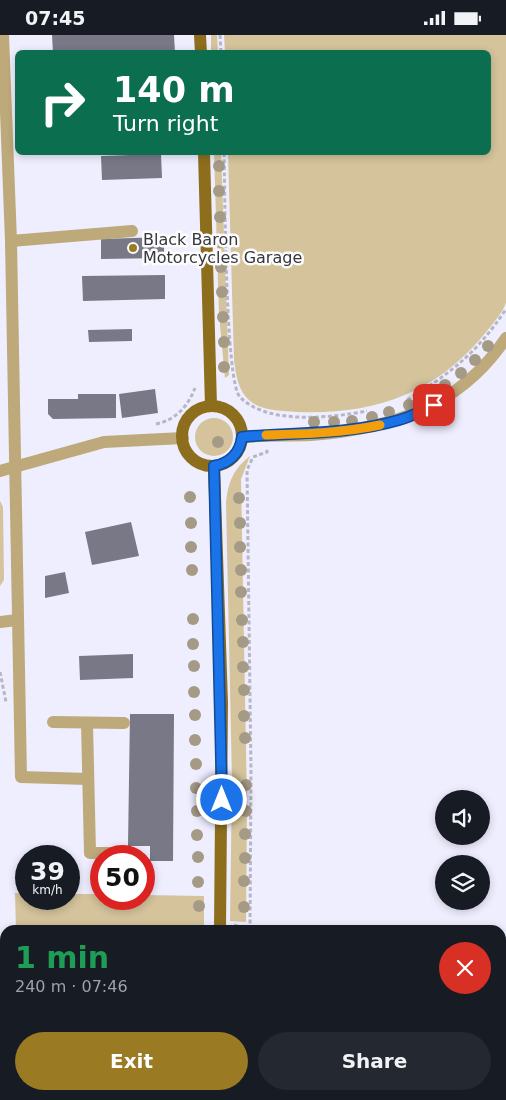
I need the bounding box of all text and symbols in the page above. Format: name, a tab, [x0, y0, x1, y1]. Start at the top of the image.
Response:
text: 07:45	[25, 7, 85, 29]
icon: right	[30, 70, 95, 135]
text: 140 m	[113, 70, 235, 110]
text: Turn right	[113, 111, 218, 136]
place label: Black Baron Motorcycles Garage	[143, 230, 302, 267]
marker: Black Baron Motorcycles Garage	[127, 242, 139, 254]
pin	[413, 384, 455, 426]
icon: arrive	[420, 391, 448, 419]
position arrow	[195, 773, 247, 825]
map controls	[435, 790, 490, 910]
button: sound	[435, 790, 490, 845]
speed limit sign: 50	[90, 845, 155, 910]
button: layers	[435, 855, 490, 910]
text: 39	[30, 857, 65, 886]
text: km/h	[32, 883, 63, 897]
text: 1 min	[15, 940, 109, 975]
button: close	[439, 942, 491, 994]
text: 240 m · 07:46	[15, 977, 128, 996]
button: Exit	[15, 1032, 248, 1090]
button: Share	[258, 1032, 491, 1090]

